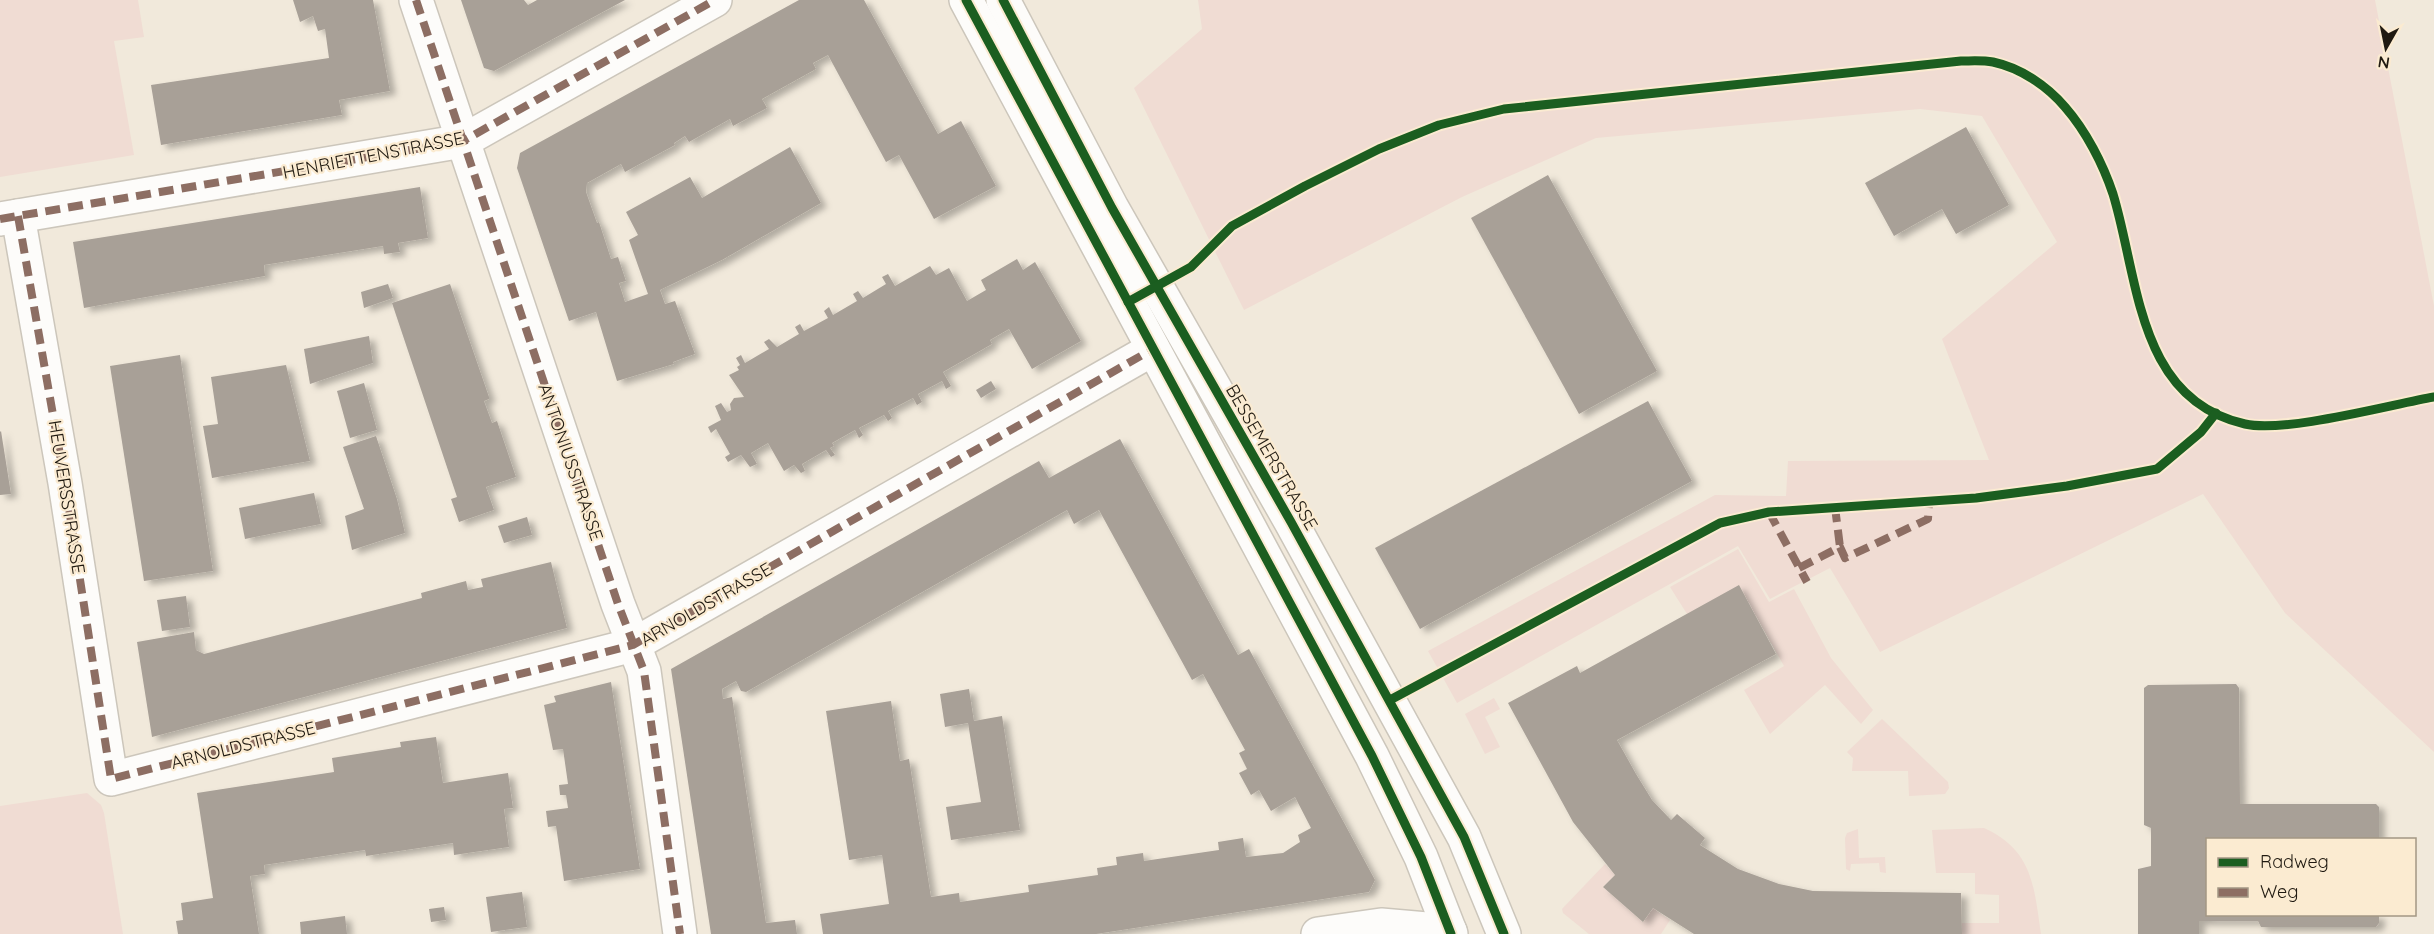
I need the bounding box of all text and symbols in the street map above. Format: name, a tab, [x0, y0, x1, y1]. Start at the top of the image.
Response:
north arrow	[2356, 18, 2416, 78]
text: N	[2376, 52, 2391, 74]
street label: HENRIETTENSTRASSE	[281, 126, 465, 184]
street label: ANTONIUSSTRASSE	[533, 380, 609, 544]
street label: BESSEMERSTRASSE	[1221, 380, 1323, 534]
street label: HEUVERSSTRASSE	[43, 418, 91, 576]
street label: ARNOLDSTRASSE	[636, 557, 776, 651]
street label: ARNOLDSTRASSE	[168, 716, 318, 774]
legend	[2206, 838, 2416, 916]
text: Radweg	[2260, 850, 2329, 873]
text: Weg	[2260, 880, 2298, 903]

